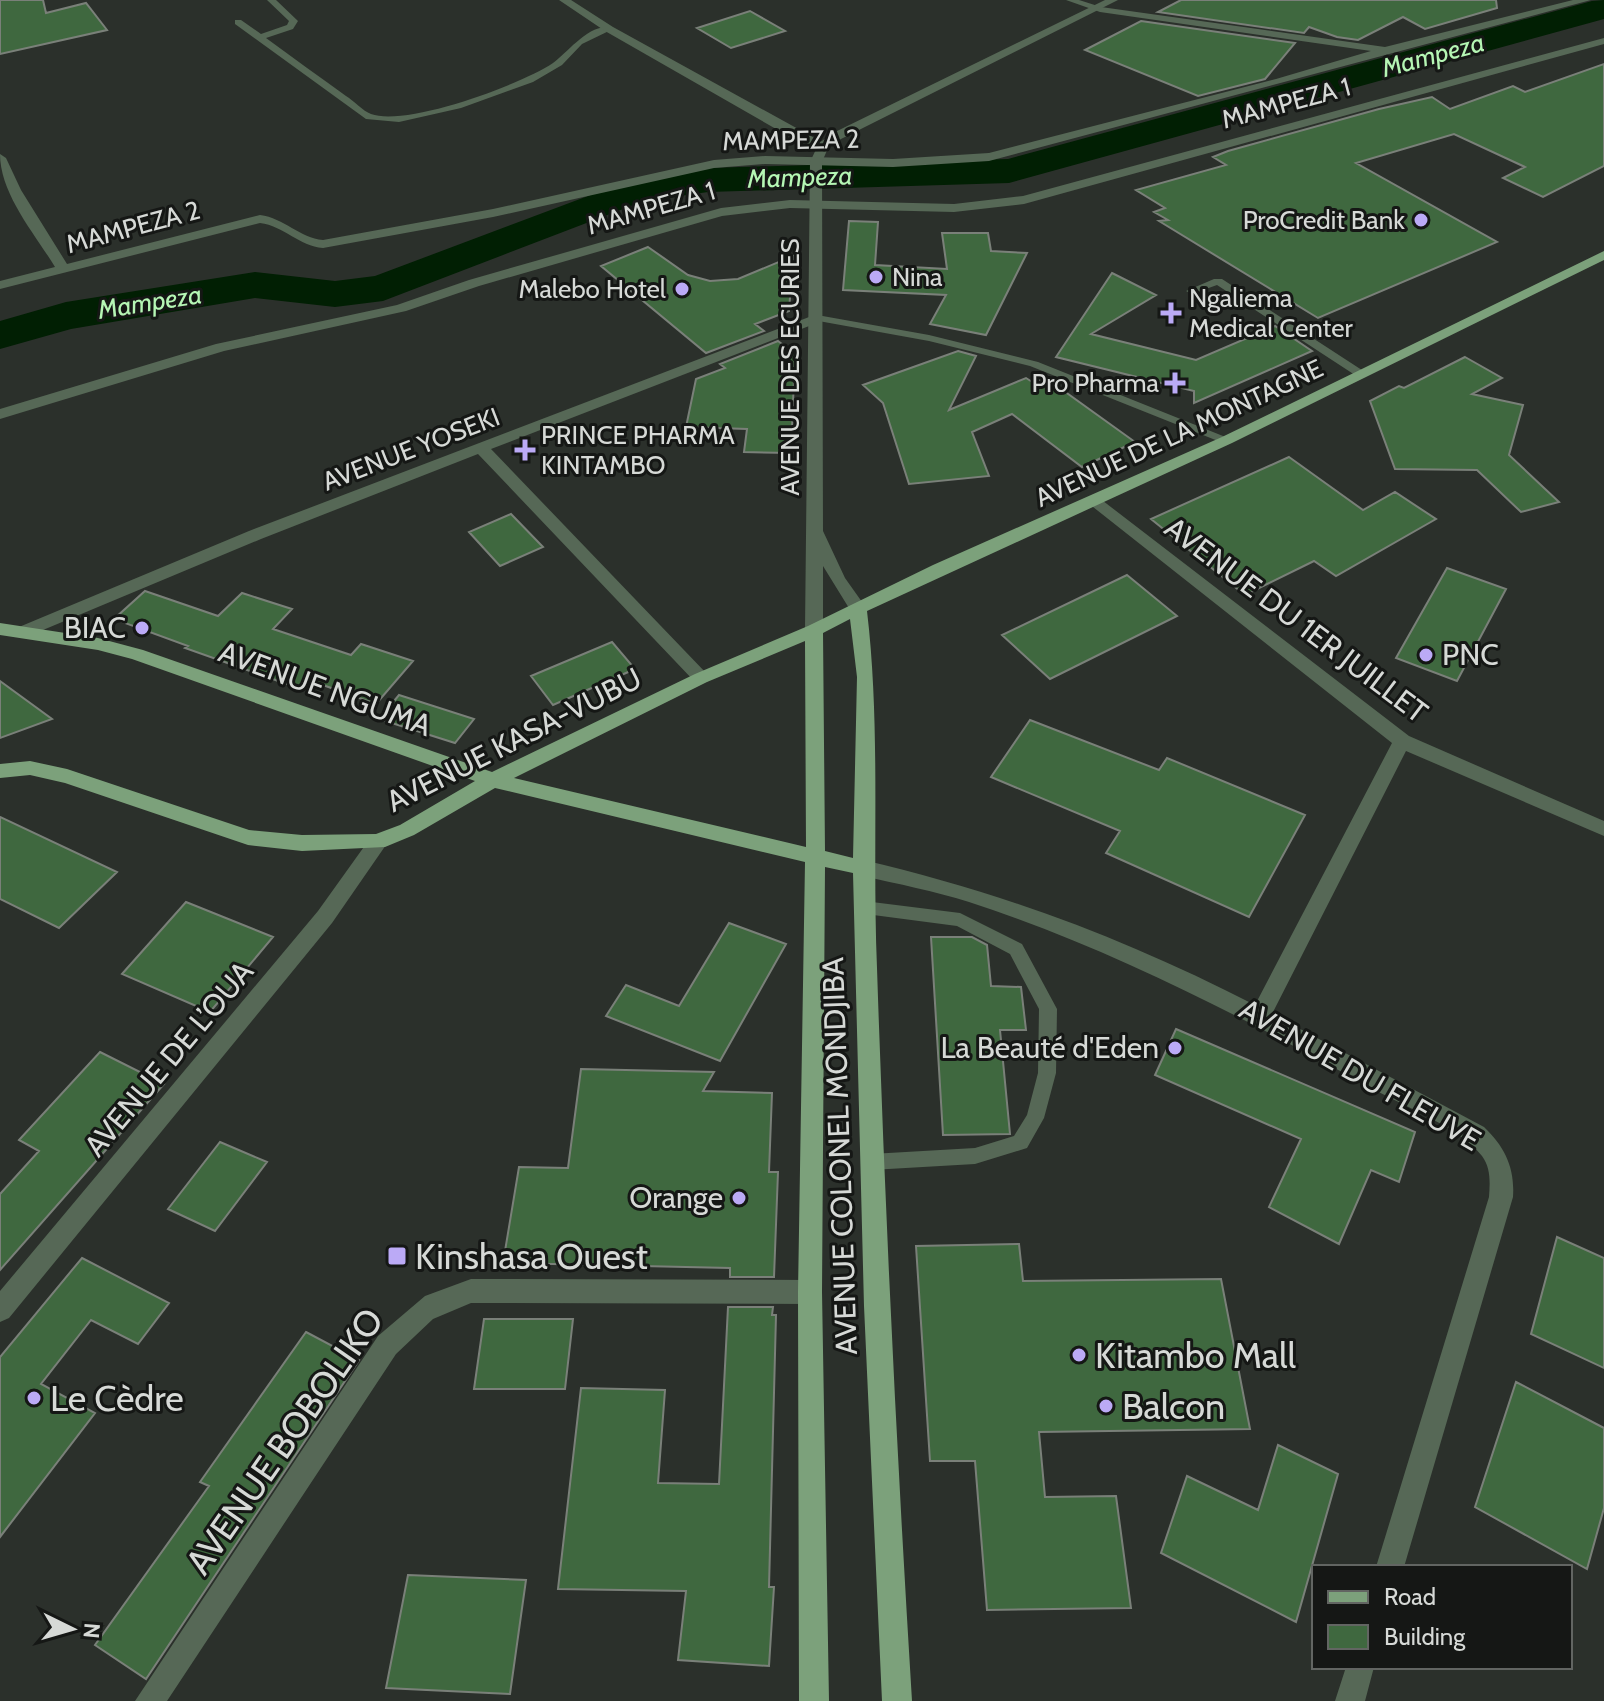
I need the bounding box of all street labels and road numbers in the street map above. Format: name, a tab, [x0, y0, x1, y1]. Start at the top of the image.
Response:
street label: MAMPEZA 1	[1218, 70, 1354, 136]
street label: MAMPEZA 2	[722, 123, 860, 157]
street label: MAMPEZA 1	[583, 174, 719, 242]
street label: MAMPEZA 2	[63, 194, 203, 260]
street label: AVENUE DES ECURIES	[774, 238, 806, 496]
street label: AVENUE DE LA MONTAGNE	[1030, 352, 1328, 514]
street label: AVENUE YOSEKI	[318, 400, 504, 498]
street label: AVENUE DU 1ER JUILLET	[1158, 509, 1435, 730]
street label: AVENUE NGUMA	[214, 633, 437, 744]
street label: AVENUE KASA-VUBU	[380, 659, 648, 820]
street label: AVENUE DE L’OUA	[76, 953, 261, 1164]
street label: AVENUE COLONEL MONDJIBA	[814, 956, 865, 1356]
street label: AVENUE DU FLEUVE	[1233, 990, 1487, 1159]
street label: AVENUE BOBOLIKO	[176, 1300, 392, 1582]

